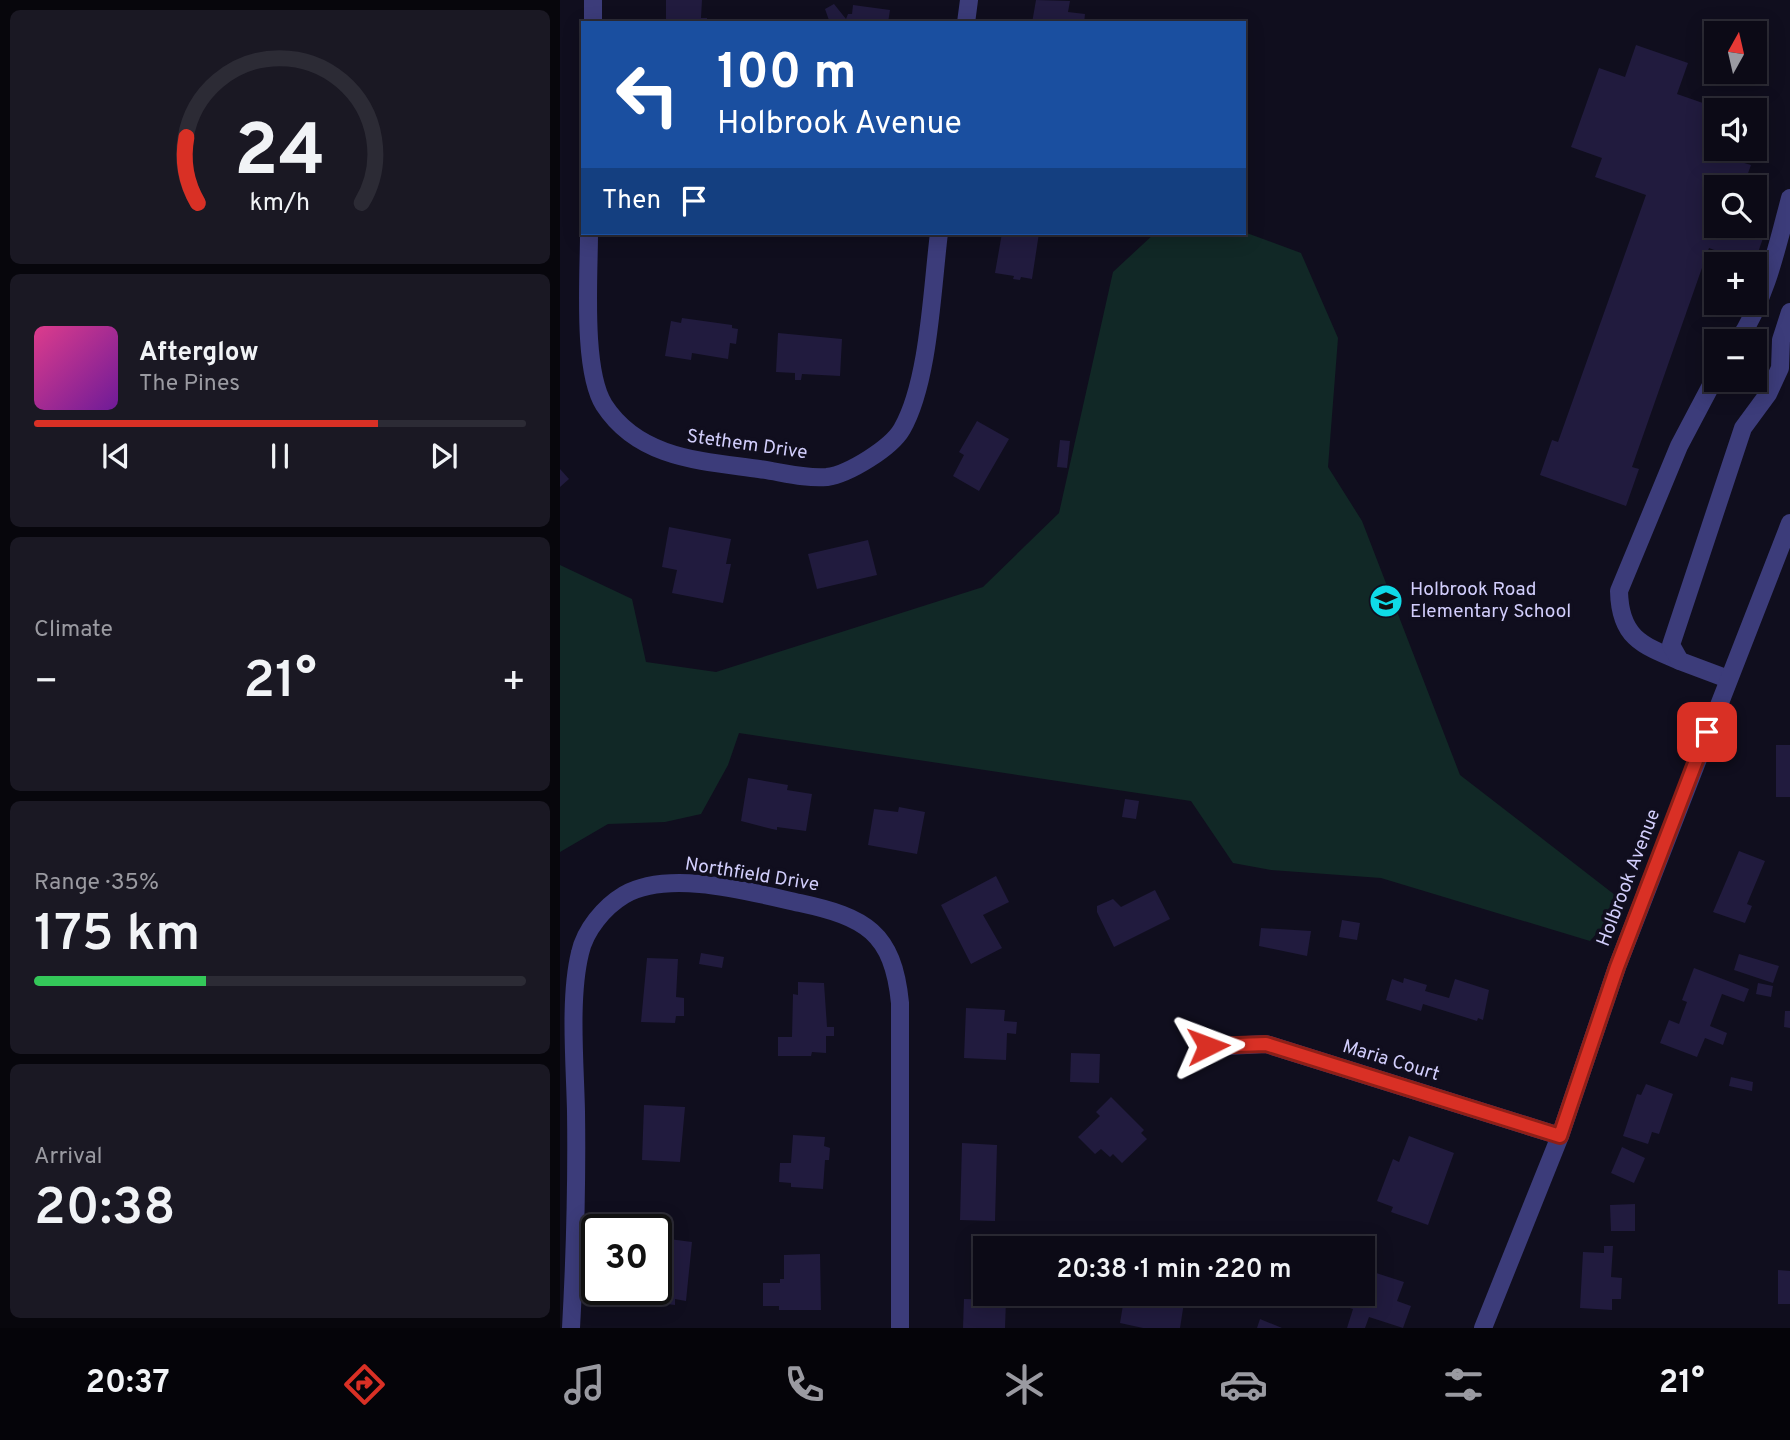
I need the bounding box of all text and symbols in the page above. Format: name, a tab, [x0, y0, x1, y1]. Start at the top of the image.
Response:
north arrow	[1704, 21, 1768, 84]
map controls	[1704, 21, 1767, 392]
text: 100 m	[717, 44, 856, 106]
icon: left	[602, 49, 693, 140]
button: sound	[1704, 98, 1767, 161]
text: Holbrook Avenue	[717, 105, 962, 145]
text: 24	[234, 109, 326, 201]
button: search	[1704, 175, 1767, 238]
icon: arrive	[675, 182, 713, 220]
text: Then	[602, 185, 661, 218]
text: km/h	[250, 188, 310, 220]
button: +	[1704, 252, 1767, 315]
button: −	[1704, 329, 1767, 392]
text: Afterglow	[139, 337, 259, 370]
text: The Pines	[139, 370, 240, 399]
street label: Stethem Drive	[685, 425, 809, 465]
icon: previous	[97, 437, 135, 475]
icon: pause	[261, 437, 299, 475]
icon: next	[425, 437, 463, 475]
place label: Holbrook Road Elementary School	[1410, 578, 1571, 624]
school or university icon: Holbrook Road Elementary School	[1367, 582, 1405, 620]
text: Climate	[34, 616, 113, 645]
text: 21°	[243, 650, 317, 716]
text: −	[34, 659, 59, 708]
text: +	[501, 659, 526, 708]
pin	[1677, 702, 1737, 762]
icon: arrive	[1688, 713, 1726, 751]
street label: Holbrook Avenue	[1592, 806, 1666, 950]
street label: Northfield Drive	[683, 853, 821, 897]
text: Range · 35%	[34, 869, 159, 898]
text: 175 km	[34, 903, 200, 969]
position arrow	[1171, 1009, 1245, 1083]
street label: Maria Court	[1340, 1035, 1442, 1087]
text: Arrival	[34, 1143, 103, 1172]
text: 20:38	[34, 1177, 176, 1243]
speed limit sign: 30	[581, 1214, 672, 1305]
text: 20:38 · 1 min · 220 m	[1056, 1254, 1292, 1287]
icon: directions	[340, 1360, 389, 1409]
icon: music	[560, 1360, 609, 1409]
icon: phone	[780, 1360, 829, 1409]
icon: climate	[1000, 1360, 1049, 1409]
icon: car	[1219, 1360, 1268, 1409]
icon: filters	[1439, 1360, 1488, 1409]
text: 20:37	[85, 1364, 170, 1404]
text: 21°	[1659, 1364, 1705, 1404]

